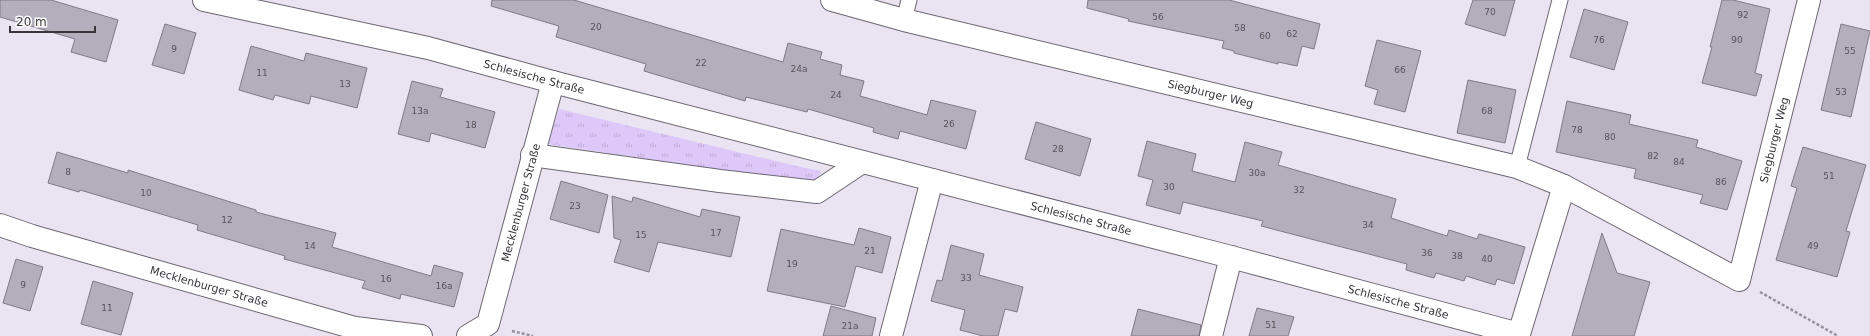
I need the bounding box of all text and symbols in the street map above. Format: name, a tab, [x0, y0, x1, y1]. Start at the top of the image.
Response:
house number: 70	[1484, 7, 1496, 17]
scale bar	[10, 8, 95, 34]
house number: 92	[1737, 10, 1749, 20]
house number: 56	[1152, 12, 1164, 22]
text: 20 m	[16, 15, 47, 29]
house number: 20	[590, 22, 602, 32]
house number: 58	[1234, 23, 1246, 33]
house number: 62	[1286, 29, 1298, 39]
house number: 60	[1259, 31, 1271, 41]
house number: 76	[1593, 35, 1605, 45]
house number: 90	[1731, 35, 1743, 45]
house number: 9	[171, 44, 177, 54]
house number: 55	[1844, 46, 1856, 56]
street label: Schlesische Straße	[482, 57, 586, 96]
house number: 22	[695, 58, 707, 68]
house number: 24a	[791, 64, 807, 74]
house number: 66	[1394, 65, 1406, 75]
house number: 11	[256, 68, 268, 78]
street label: Siegburger Weg	[1166, 77, 1255, 110]
house number: 13	[339, 79, 351, 89]
house number: 53	[1835, 87, 1847, 97]
house number: 24	[830, 90, 842, 100]
street label: Siegburger Weg	[1757, 96, 1791, 184]
house number: 13a	[412, 106, 428, 116]
house number: 68	[1481, 106, 1493, 116]
house number: 26	[943, 119, 955, 129]
house number: 18	[465, 120, 477, 130]
house number: 78	[1571, 125, 1583, 135]
house number: 80	[1604, 132, 1616, 142]
street label: Mecklenburger Straße	[499, 142, 543, 263]
house number: 28	[1052, 144, 1064, 154]
house number: 82	[1647, 151, 1659, 161]
house number: 84	[1673, 157, 1685, 167]
house number: 8	[65, 167, 71, 177]
house number: 30a	[1249, 168, 1265, 178]
house number: 51	[1823, 171, 1835, 181]
house number: 86	[1715, 177, 1727, 187]
house number: 30	[1163, 182, 1175, 192]
house number: 32	[1293, 185, 1305, 195]
house number: 10	[140, 188, 152, 198]
street label: Schlesische Straße	[1029, 199, 1133, 238]
house number: 23	[569, 201, 581, 211]
house number: 12	[221, 215, 233, 225]
house number: 34	[1362, 220, 1374, 230]
house number: 17	[710, 228, 722, 238]
house number: 15	[635, 230, 647, 240]
house number: 14	[304, 241, 316, 251]
house number: 49	[1807, 241, 1819, 251]
house number: 21	[864, 246, 876, 256]
house number: 36	[1421, 248, 1433, 258]
house number: 38	[1451, 251, 1463, 261]
house number: 40	[1481, 254, 1493, 264]
house number: 19	[786, 259, 798, 269]
street label: Mecklenburger Straße	[149, 263, 270, 309]
house number: 33	[960, 273, 972, 283]
house number: 16	[380, 274, 392, 284]
house number: 9	[20, 280, 26, 290]
house number: 16a	[436, 281, 452, 291]
street label: Schlesische Straße	[1346, 282, 1450, 321]
house number: 11	[101, 303, 113, 313]
house number: 51	[1265, 320, 1277, 330]
house number: 21a	[842, 321, 858, 331]

